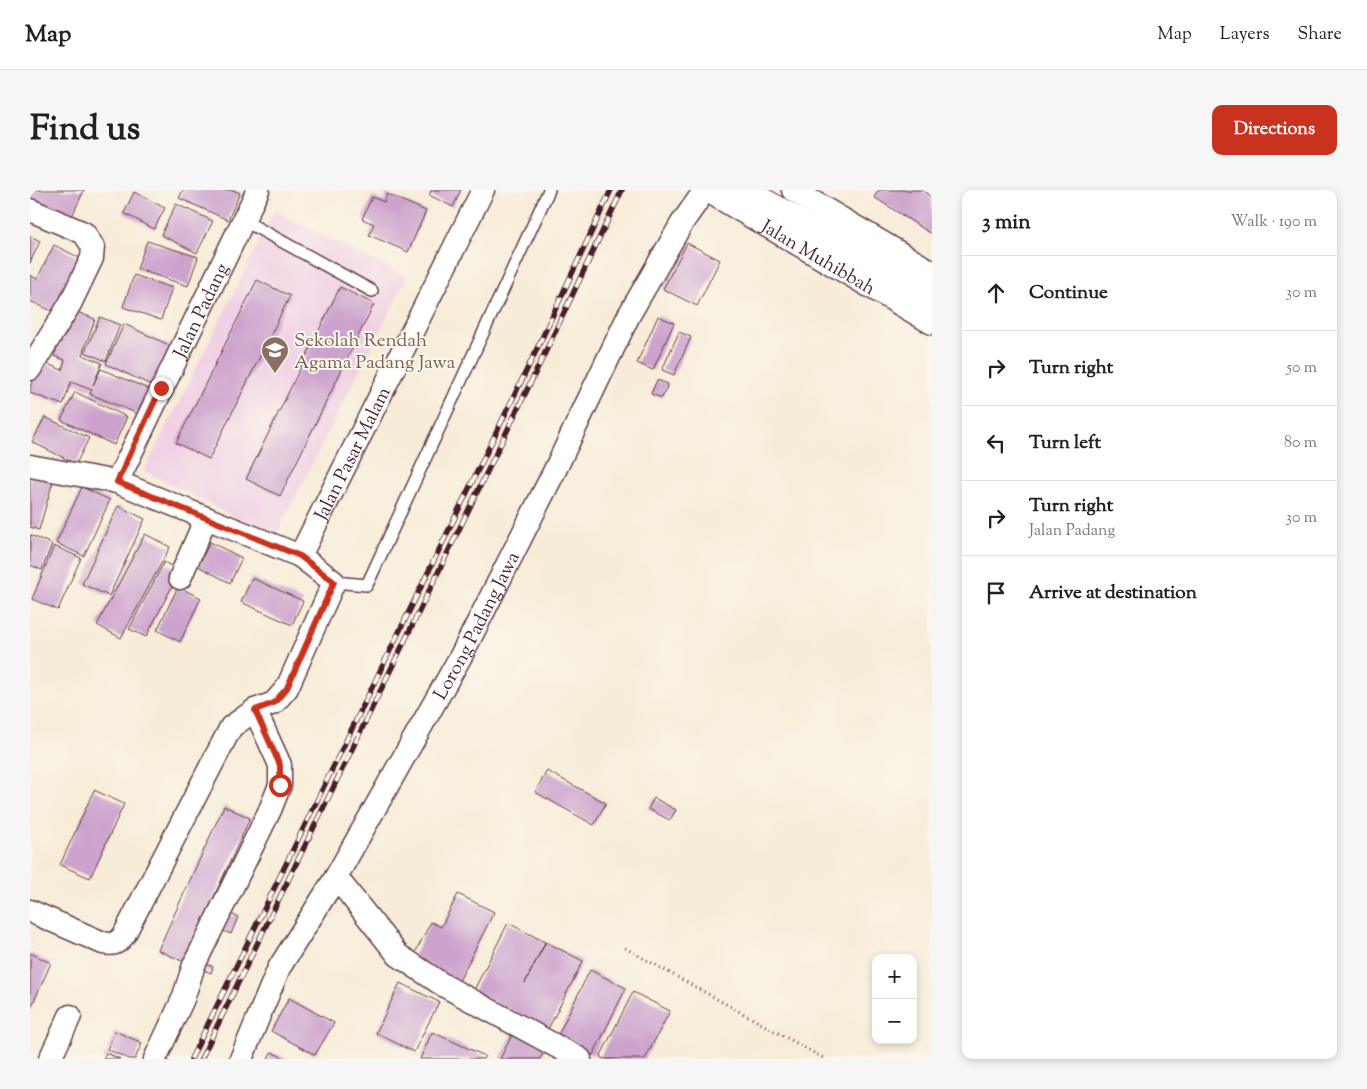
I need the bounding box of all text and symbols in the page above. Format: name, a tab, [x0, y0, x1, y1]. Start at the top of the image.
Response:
text: Map	[25, 18, 71, 52]
text: Map	[1157, 22, 1192, 48]
text: Layers	[1220, 22, 1270, 48]
text: Share	[1298, 22, 1342, 48]
text: Find us	[30, 105, 140, 156]
button: Directions	[1212, 105, 1337, 155]
text: 3 min	[982, 208, 1031, 238]
text: Walk · 190 m	[1230, 211, 1317, 234]
street label: Jalan Muhibbah	[754, 214, 880, 303]
street label: Jalan Padang	[167, 259, 237, 364]
icon: ahead	[982, 279, 1010, 307]
text: Continue	[1029, 280, 1108, 307]
text: 30 m	[1286, 282, 1317, 305]
place label: Sekolah Rendah Agama Padang Jawa	[294, 328, 456, 377]
school or university icon: Sekolah Rendah Agama Padang Jawa	[260, 335, 290, 374]
icon: right	[982, 354, 1010, 382]
text: Turn right	[1029, 355, 1113, 382]
text: 50 m	[1286, 357, 1317, 380]
route end	[150, 377, 173, 400]
street label: Jalan Pasar Malam	[308, 383, 399, 527]
icon: left	[982, 429, 1010, 457]
text: Turn left	[1029, 430, 1101, 457]
text: 80 m	[1284, 432, 1317, 455]
text: Turn right	[1029, 493, 1113, 520]
icon: right	[982, 504, 1010, 532]
text: 30 m	[1286, 507, 1317, 530]
text: Jalan Padang	[1029, 520, 1115, 543]
street label: Lorong Padang Jawa	[428, 547, 528, 705]
icon: arrive	[982, 579, 1010, 607]
text: Arrive at destination	[1029, 580, 1197, 607]
route start	[269, 774, 292, 797]
map controls	[872, 954, 917, 1044]
button: +	[872, 954, 917, 999]
button: −	[872, 999, 917, 1044]

